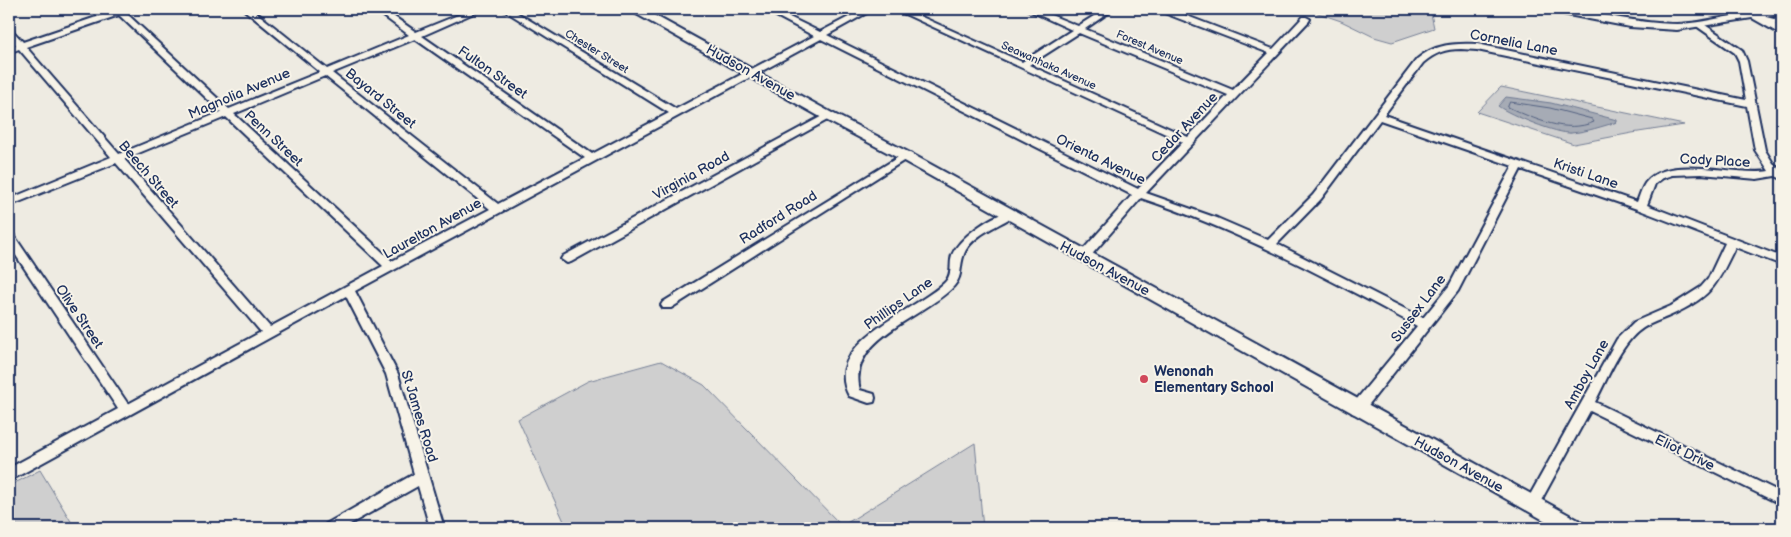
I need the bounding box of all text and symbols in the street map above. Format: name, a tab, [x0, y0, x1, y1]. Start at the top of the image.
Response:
street label: Cornelia Lane	[1469, 26, 1559, 59]
street label: Chester Street	[563, 27, 631, 76]
street label: Forest Avenue	[1114, 28, 1186, 68]
street label: Seawanhaka Avenue	[999, 39, 1099, 92]
street label: Hudson Avenue	[703, 41, 798, 104]
street label: Fulton Street	[455, 42, 531, 103]
street label: Magnolia Avenue	[186, 64, 293, 123]
street label: Bayard Street	[342, 65, 420, 133]
street label: Cedar Avenue	[1147, 89, 1221, 166]
street label: Penn Street	[241, 107, 307, 170]
street label: Orienta Avenue	[1053, 130, 1148, 189]
street label: Beech Street	[115, 137, 183, 212]
street label: Virginia Road	[650, 147, 732, 203]
street label: Cody Place	[1679, 150, 1751, 171]
street label: Kristi Lane	[1551, 154, 1620, 192]
street label: Radford Road	[736, 187, 820, 248]
street label: Laurelton Avenue	[380, 194, 484, 263]
street label: Hudson Avenue	[1057, 238, 1153, 299]
street label: Sussex Lane	[1387, 271, 1449, 345]
street label: Phillips Lane	[861, 274, 936, 333]
street label: Olive Street	[52, 281, 108, 352]
street label: Amboy Lane	[1560, 337, 1613, 412]
place label: Wenonah Elementary School	[1154, 363, 1274, 396]
street label: St James Road	[397, 368, 442, 464]
marker: Wenonah Elementary School	[1138, 373, 1150, 385]
street label: Eliot Drive	[1652, 431, 1717, 474]
street label: Hudson Avenue	[1411, 433, 1506, 496]

